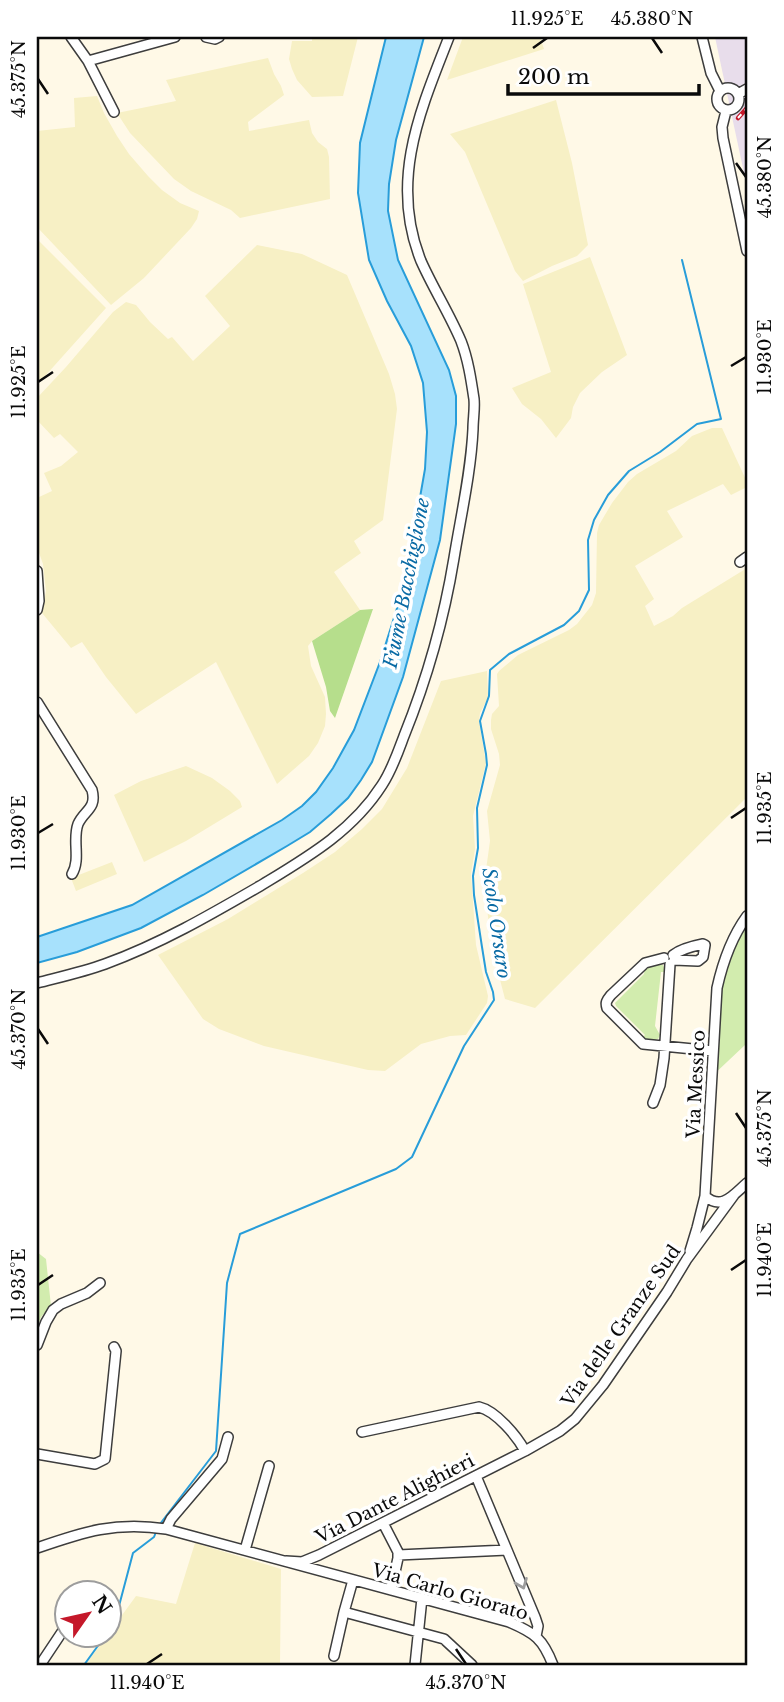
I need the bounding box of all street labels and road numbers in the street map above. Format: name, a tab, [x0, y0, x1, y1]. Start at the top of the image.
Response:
street label: Via Messico	[682, 1029, 710, 1140]
street label: Via delle Granze Sud	[556, 1241, 685, 1412]
street label: Via Dante Alighieri	[311, 1449, 478, 1549]
street label: Via Carlo Giorato	[368, 1559, 531, 1625]

